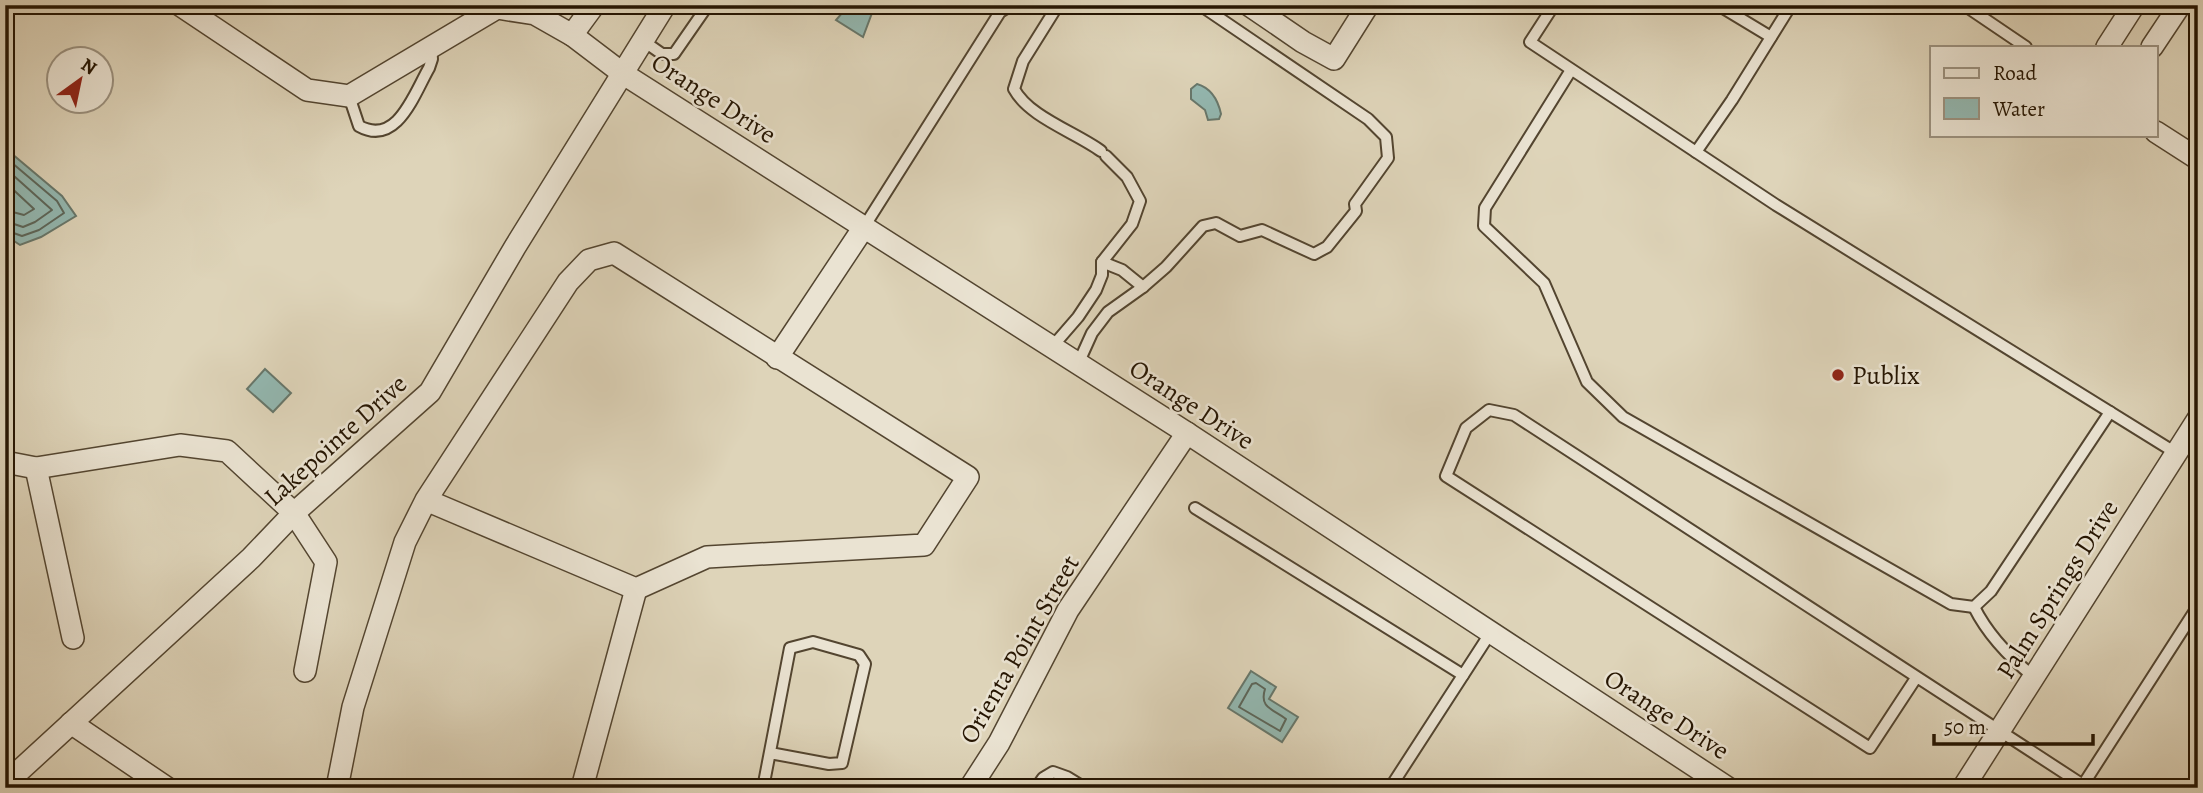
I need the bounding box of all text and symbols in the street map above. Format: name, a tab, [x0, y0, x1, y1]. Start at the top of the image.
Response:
street label: Orange Drive	[645, 45, 783, 152]
north arrow	[46, 46, 116, 116]
legend	[1930, 46, 2158, 136]
text: N	[76, 52, 102, 81]
text: Road	[1993, 59, 2037, 87]
text: Water	[1992, 95, 2045, 123]
street label: Orange Drive	[1123, 351, 1261, 458]
place label: Publix	[1852, 358, 1920, 393]
street label: Lakepointe Drive	[256, 367, 414, 514]
marker: Publix	[1830, 367, 1846, 383]
street label: Palm Springs Drive	[1988, 493, 2127, 686]
street label: Orienta Point Street	[951, 548, 1088, 750]
street label: Orange Drive	[1598, 661, 1736, 768]
scale bar	[1934, 702, 2093, 746]
text: 50 m	[1944, 713, 1986, 741]

